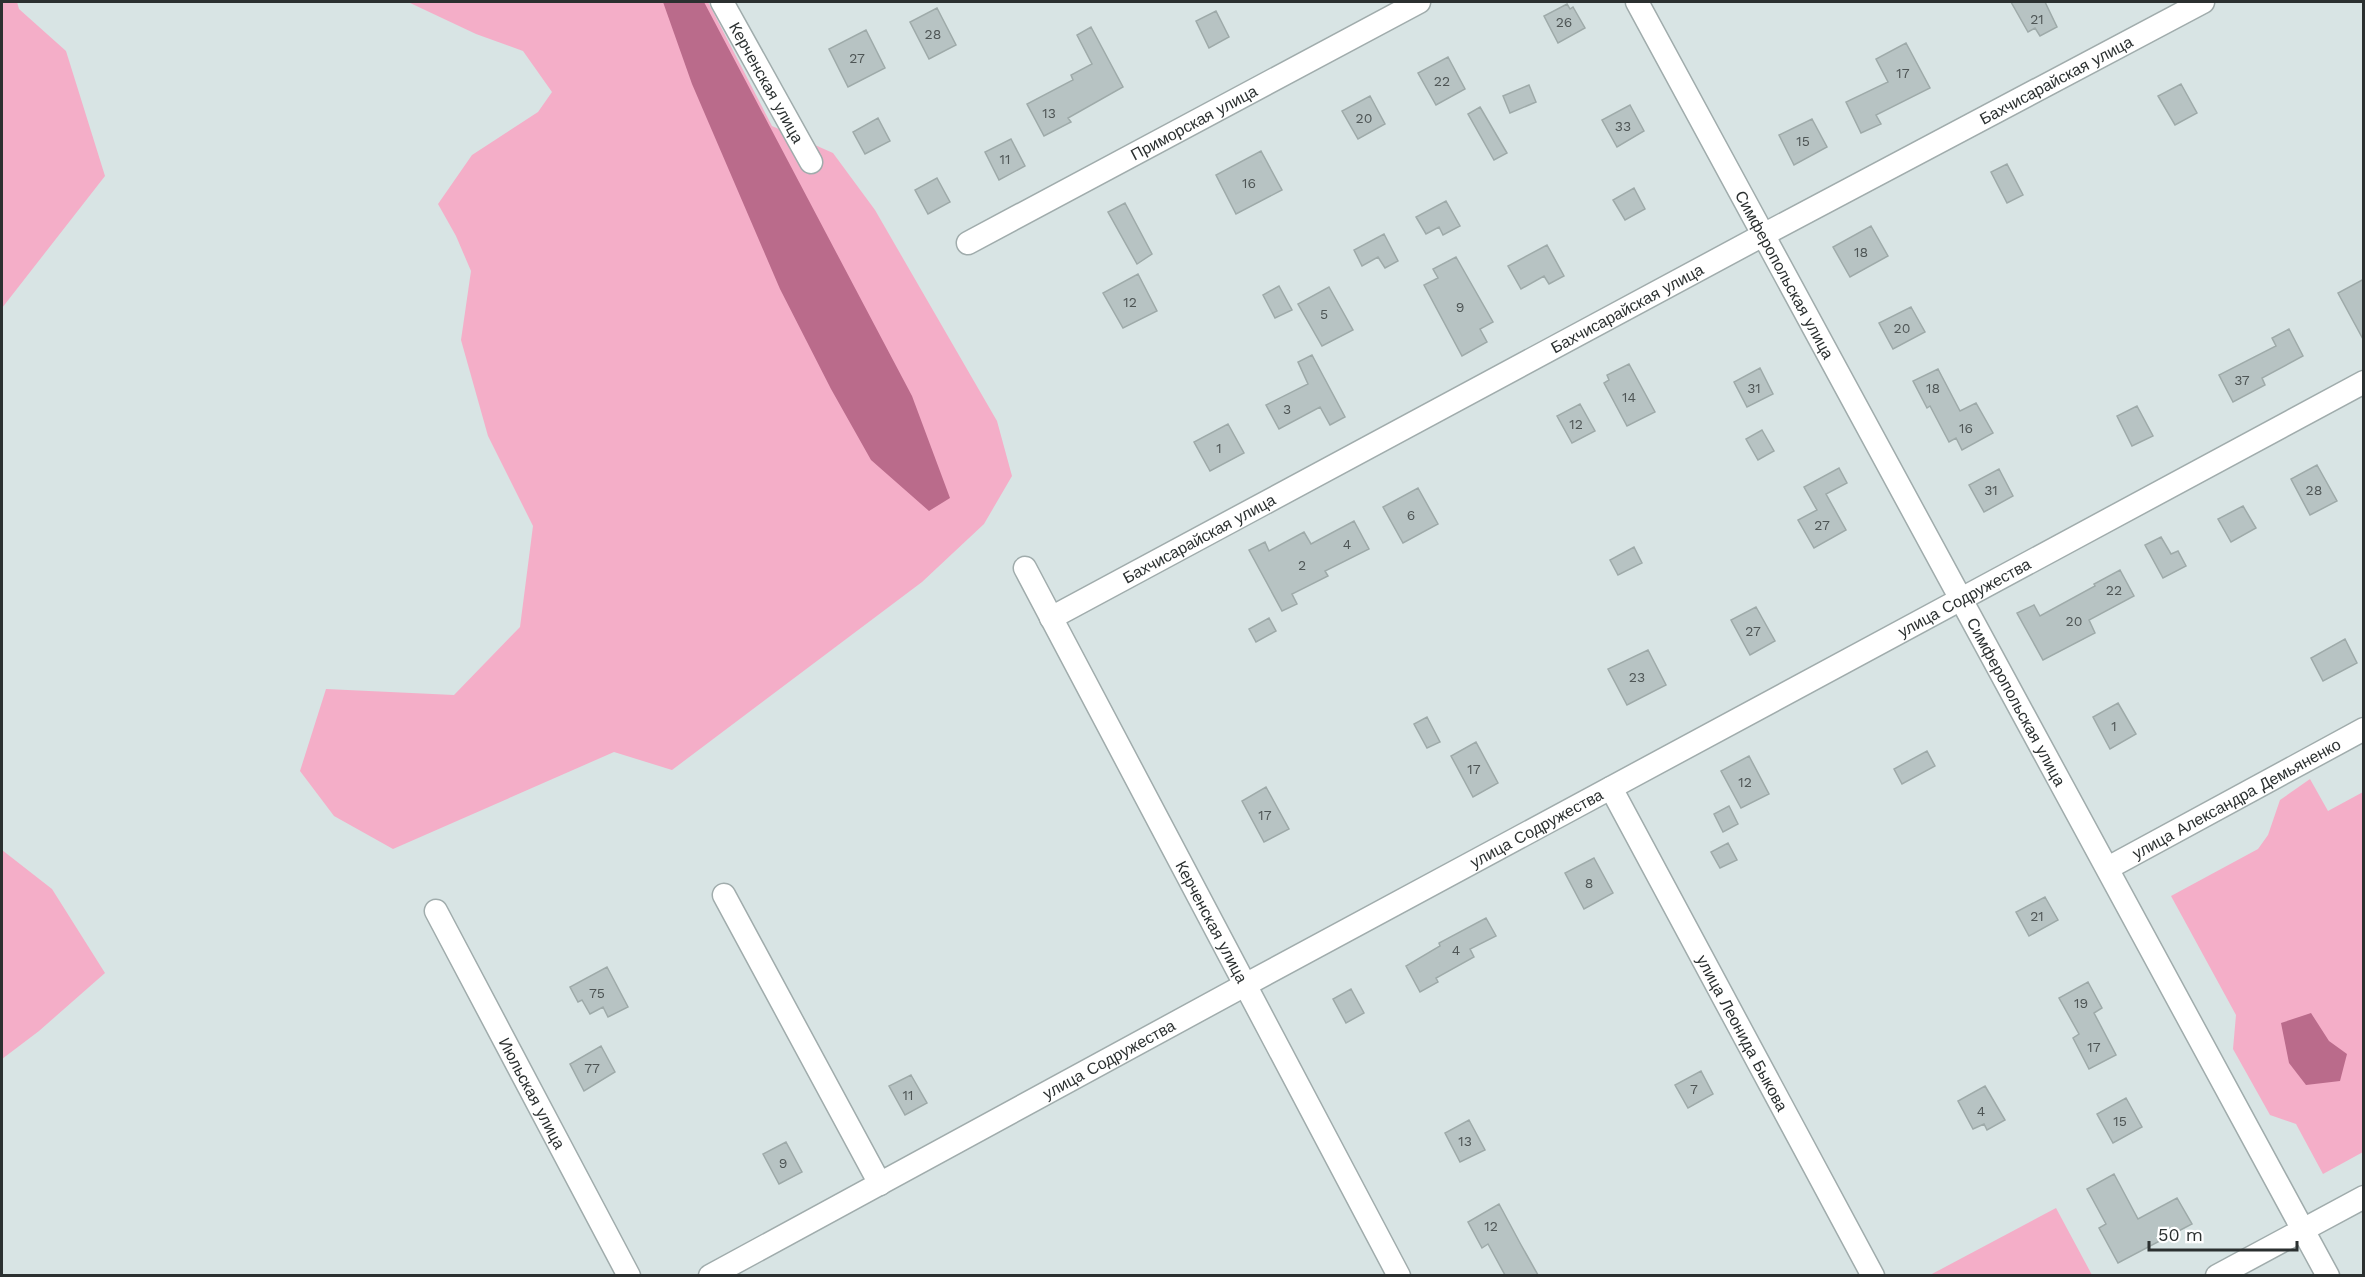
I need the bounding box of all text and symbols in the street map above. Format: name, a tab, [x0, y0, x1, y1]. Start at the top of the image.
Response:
house number: 21	[2030, 11, 2044, 27]
house number: 26	[1556, 14, 1572, 30]
street label: Керченская улица	[726, 19, 808, 146]
house number: 28	[925, 26, 941, 42]
street label: Бахчисарайская улица	[1976, 32, 2136, 128]
house number: 27	[849, 50, 865, 66]
house number: 17	[1896, 65, 1910, 81]
house number: 22	[1434, 73, 1450, 89]
street label: Приморская улица	[1127, 81, 1260, 164]
house number: 13	[1042, 105, 1056, 121]
house number: 20	[1356, 110, 1372, 126]
house number: 33	[1615, 118, 1631, 134]
house number: 15	[1796, 133, 1810, 149]
house number: 11	[1000, 151, 1010, 167]
house number: 16	[1242, 175, 1256, 191]
street label: Симферопольская улица	[1731, 187, 1838, 362]
house number: 18	[1854, 244, 1868, 260]
street label: Бахчисарайская улица	[1547, 259, 1707, 357]
house number: 12	[1123, 294, 1137, 310]
house number: 9	[1456, 299, 1464, 315]
house number: 5	[1320, 306, 1328, 322]
house number: 20	[1894, 320, 1910, 336]
house number: 37	[2234, 372, 2250, 388]
house number: 31	[1747, 380, 1761, 396]
house number: 18	[1926, 380, 1940, 396]
house number: 14	[1622, 389, 1636, 405]
house number: 3	[1283, 401, 1291, 417]
house number: 12	[1569, 416, 1583, 432]
house number: 16	[1959, 420, 1973, 436]
house number: 1	[1216, 440, 1222, 456]
house number: 31	[1984, 482, 1998, 498]
house number: 28	[2306, 482, 2322, 498]
street label: Бахчисарайская улица	[1119, 490, 1279, 587]
house number: 6	[1407, 507, 1415, 523]
house number: 27	[1814, 517, 1830, 533]
house number: 4	[1343, 536, 1351, 552]
street label: улица Содружества	[1895, 554, 2034, 641]
house number: 2	[1298, 557, 1306, 573]
house number: 22	[2106, 582, 2122, 598]
house number: 20	[2066, 613, 2082, 629]
street label: Симферопольская улица	[1963, 614, 2070, 789]
house number: 27	[1745, 623, 1761, 639]
house number: 23	[1629, 669, 1645, 685]
house number: 1	[2111, 718, 2117, 734]
street label: улица Александра Демьяненко	[2129, 734, 2344, 863]
house number: 17	[1467, 761, 1481, 777]
house number: 12	[1738, 774, 1752, 790]
street label: улица Содружества	[1467, 784, 1606, 871]
house number: 17	[1258, 807, 1272, 823]
street label: Керченская улица	[1172, 857, 1252, 986]
house number: 8	[1585, 875, 1593, 891]
house number: 21	[2030, 908, 2044, 924]
house number: 4	[1452, 942, 1460, 958]
street label: улица Леонида Быкова	[1693, 952, 1792, 1114]
house number: 75	[589, 985, 605, 1001]
house number: 19	[2074, 995, 2088, 1011]
street label: улица Содружества	[1039, 1015, 1178, 1103]
street label: Июльская улица	[495, 1034, 570, 1152]
house number: 17	[2087, 1039, 2101, 1055]
house number: 77	[584, 1060, 600, 1076]
house number: 7	[1690, 1081, 1698, 1097]
house number: 11	[903, 1087, 913, 1103]
house number: 4	[1977, 1103, 1985, 1119]
house number: 15	[2113, 1113, 2127, 1129]
house number: 13	[1458, 1133, 1472, 1149]
house number: 9	[779, 1155, 787, 1171]
scale bar	[2149, 1214, 2298, 1252]
house number: 12	[1484, 1218, 1498, 1234]
text: 50 m	[2158, 1224, 2203, 1245]

